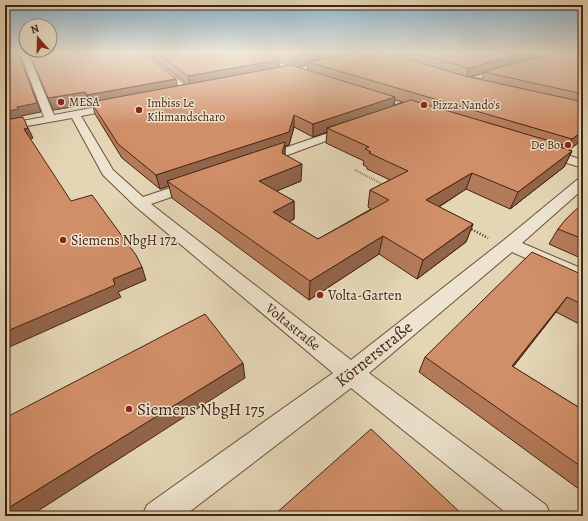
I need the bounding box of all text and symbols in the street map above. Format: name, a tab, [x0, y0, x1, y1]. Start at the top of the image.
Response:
north arrow	[18, 18, 58, 58]
text: N	[28, 21, 41, 37]
place label: MESA	[69, 94, 101, 110]
place label: Imbiss Le Kilimandscharo	[147, 95, 225, 125]
marker: MESA	[56, 97, 66, 107]
place label: Pizza Nando's	[432, 97, 500, 113]
marker: Pizza Nando's	[419, 100, 429, 110]
marker: Imbiss Le Kilimandscharo	[134, 105, 144, 115]
place label: De Bo	[531, 137, 560, 153]
marker: De Bo	[563, 140, 573, 150]
place label: Siemens NbgH 172	[71, 231, 177, 250]
marker: Siemens NbgH 172	[58, 235, 68, 245]
place label: Volta-Garten	[327, 286, 402, 305]
marker: Volta-Garten	[315, 290, 325, 300]
street label: Voltastraße	[261, 298, 324, 355]
street label: Körnerstraße	[331, 316, 417, 392]
place label: Siemens NbgH 175	[137, 398, 265, 421]
marker: Siemens NbgH 175	[124, 404, 134, 414]

